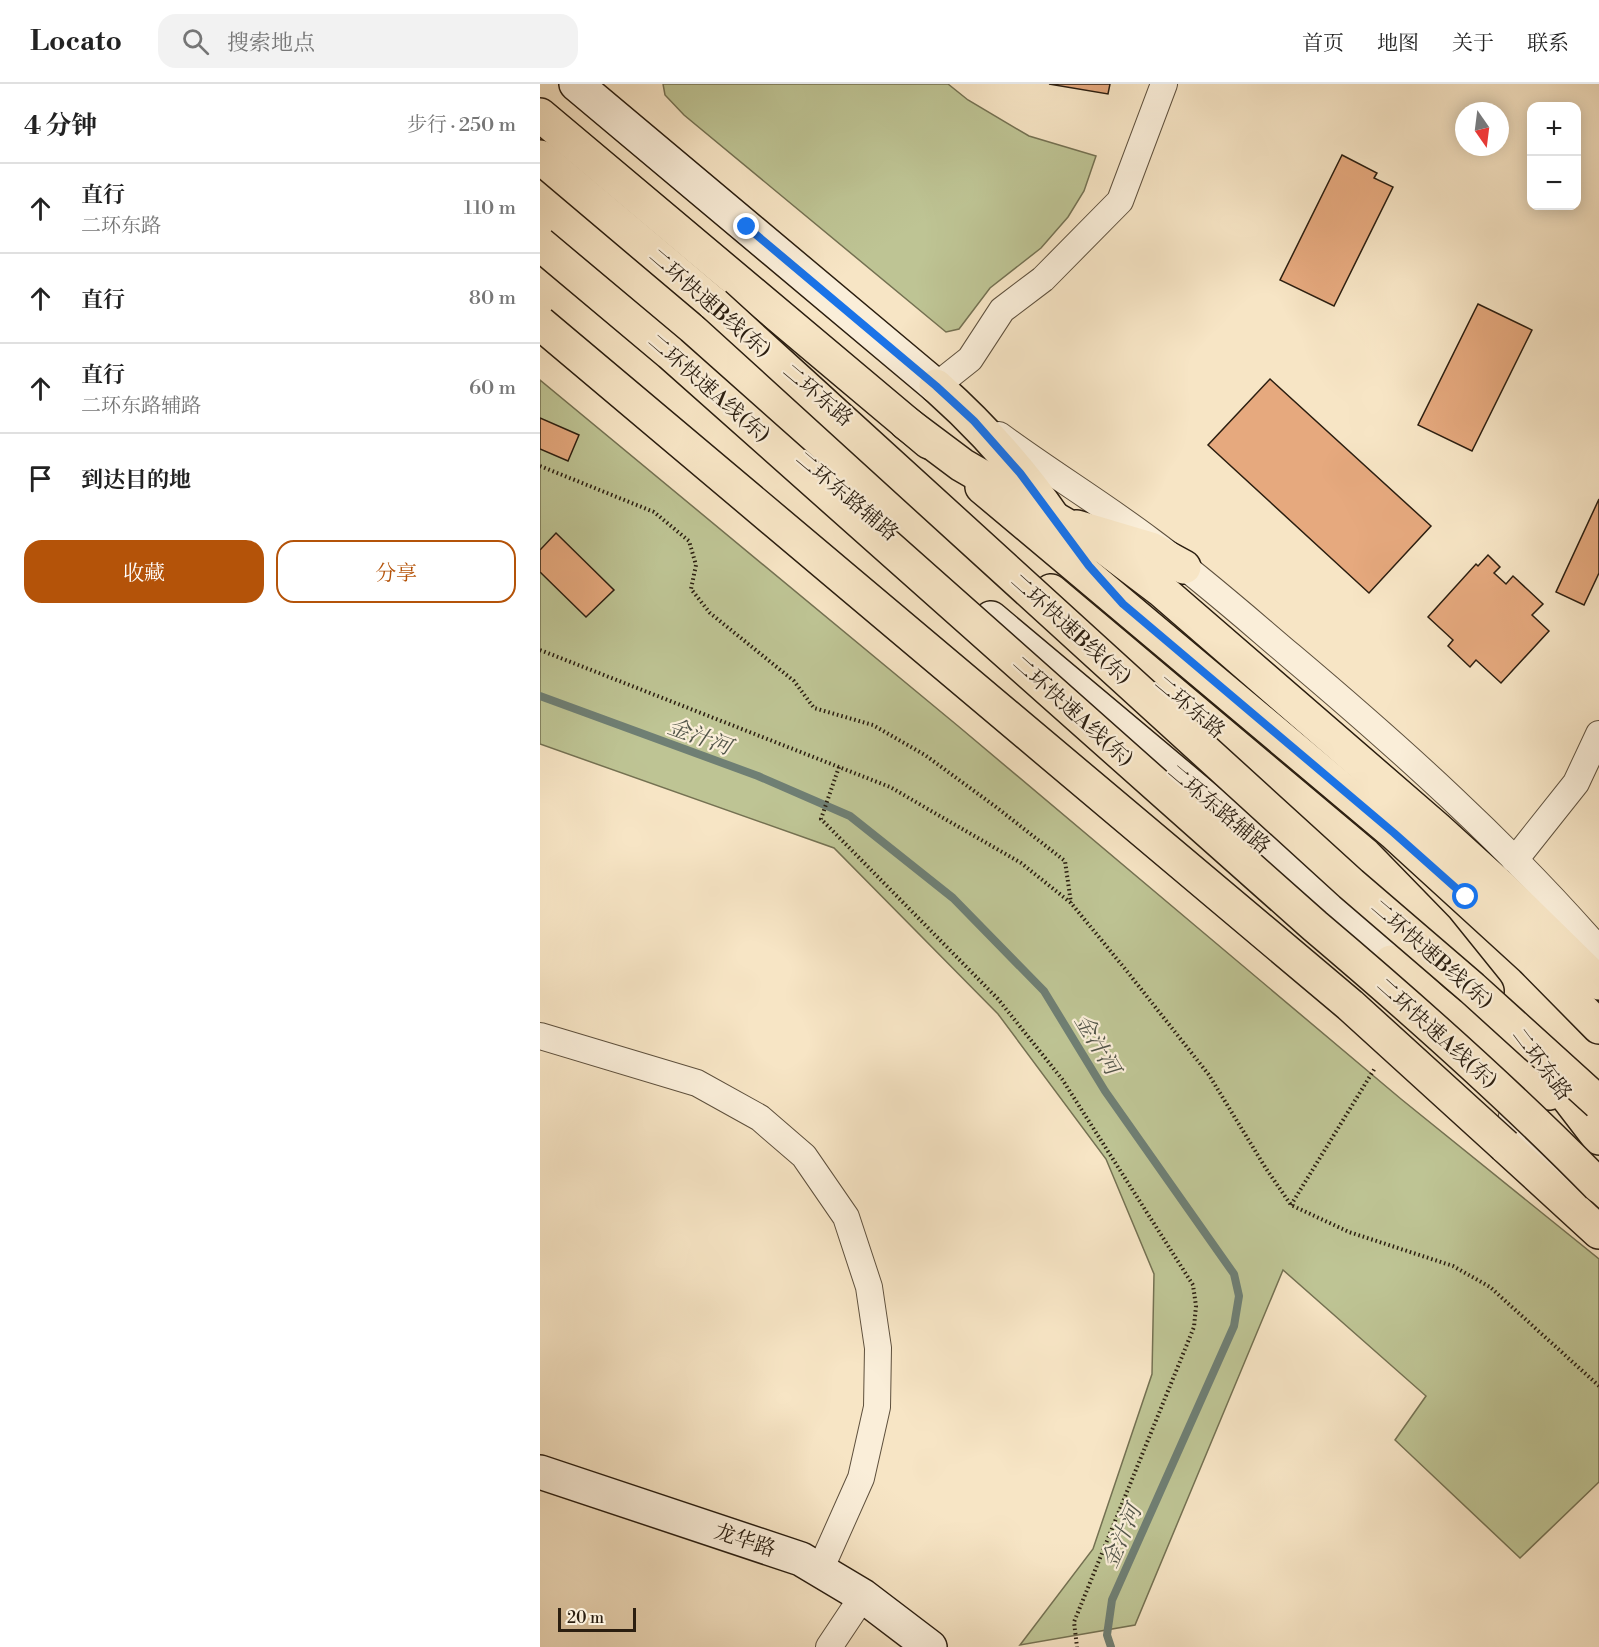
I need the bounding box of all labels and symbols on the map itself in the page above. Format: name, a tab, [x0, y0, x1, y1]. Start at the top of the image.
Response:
north arrow	[1455, 102, 1509, 156]
route end	[733, 213, 759, 239]
street label: 二环快速B线(东)	[643, 244, 776, 364]
street label: 二环快速A线(东)	[642, 329, 775, 449]
street label: 二环东路	[777, 359, 858, 433]
street label: 二环东路辅路	[790, 446, 903, 547]
street label: 二环快速B线(东)	[1005, 569, 1136, 691]
street label: 二环快速A线(东)	[1007, 651, 1138, 773]
street label: 二环东路	[1149, 671, 1230, 745]
water label: 金汁河	[664, 713, 739, 763]
street label: 二环东路辅路	[1162, 759, 1275, 860]
route start	[1452, 883, 1478, 909]
street label: 二环快速B线(东)	[1365, 895, 1498, 1015]
street label: 二环快速A线(东)	[1371, 973, 1502, 1095]
water label: 金汁河	[1068, 1010, 1127, 1083]
street label: 二环东路	[1506, 1023, 1577, 1106]
water label: 金汁河	[1097, 1497, 1150, 1572]
street label: 龙华路	[711, 1519, 779, 1563]
scale bar	[558, 1605, 636, 1632]

